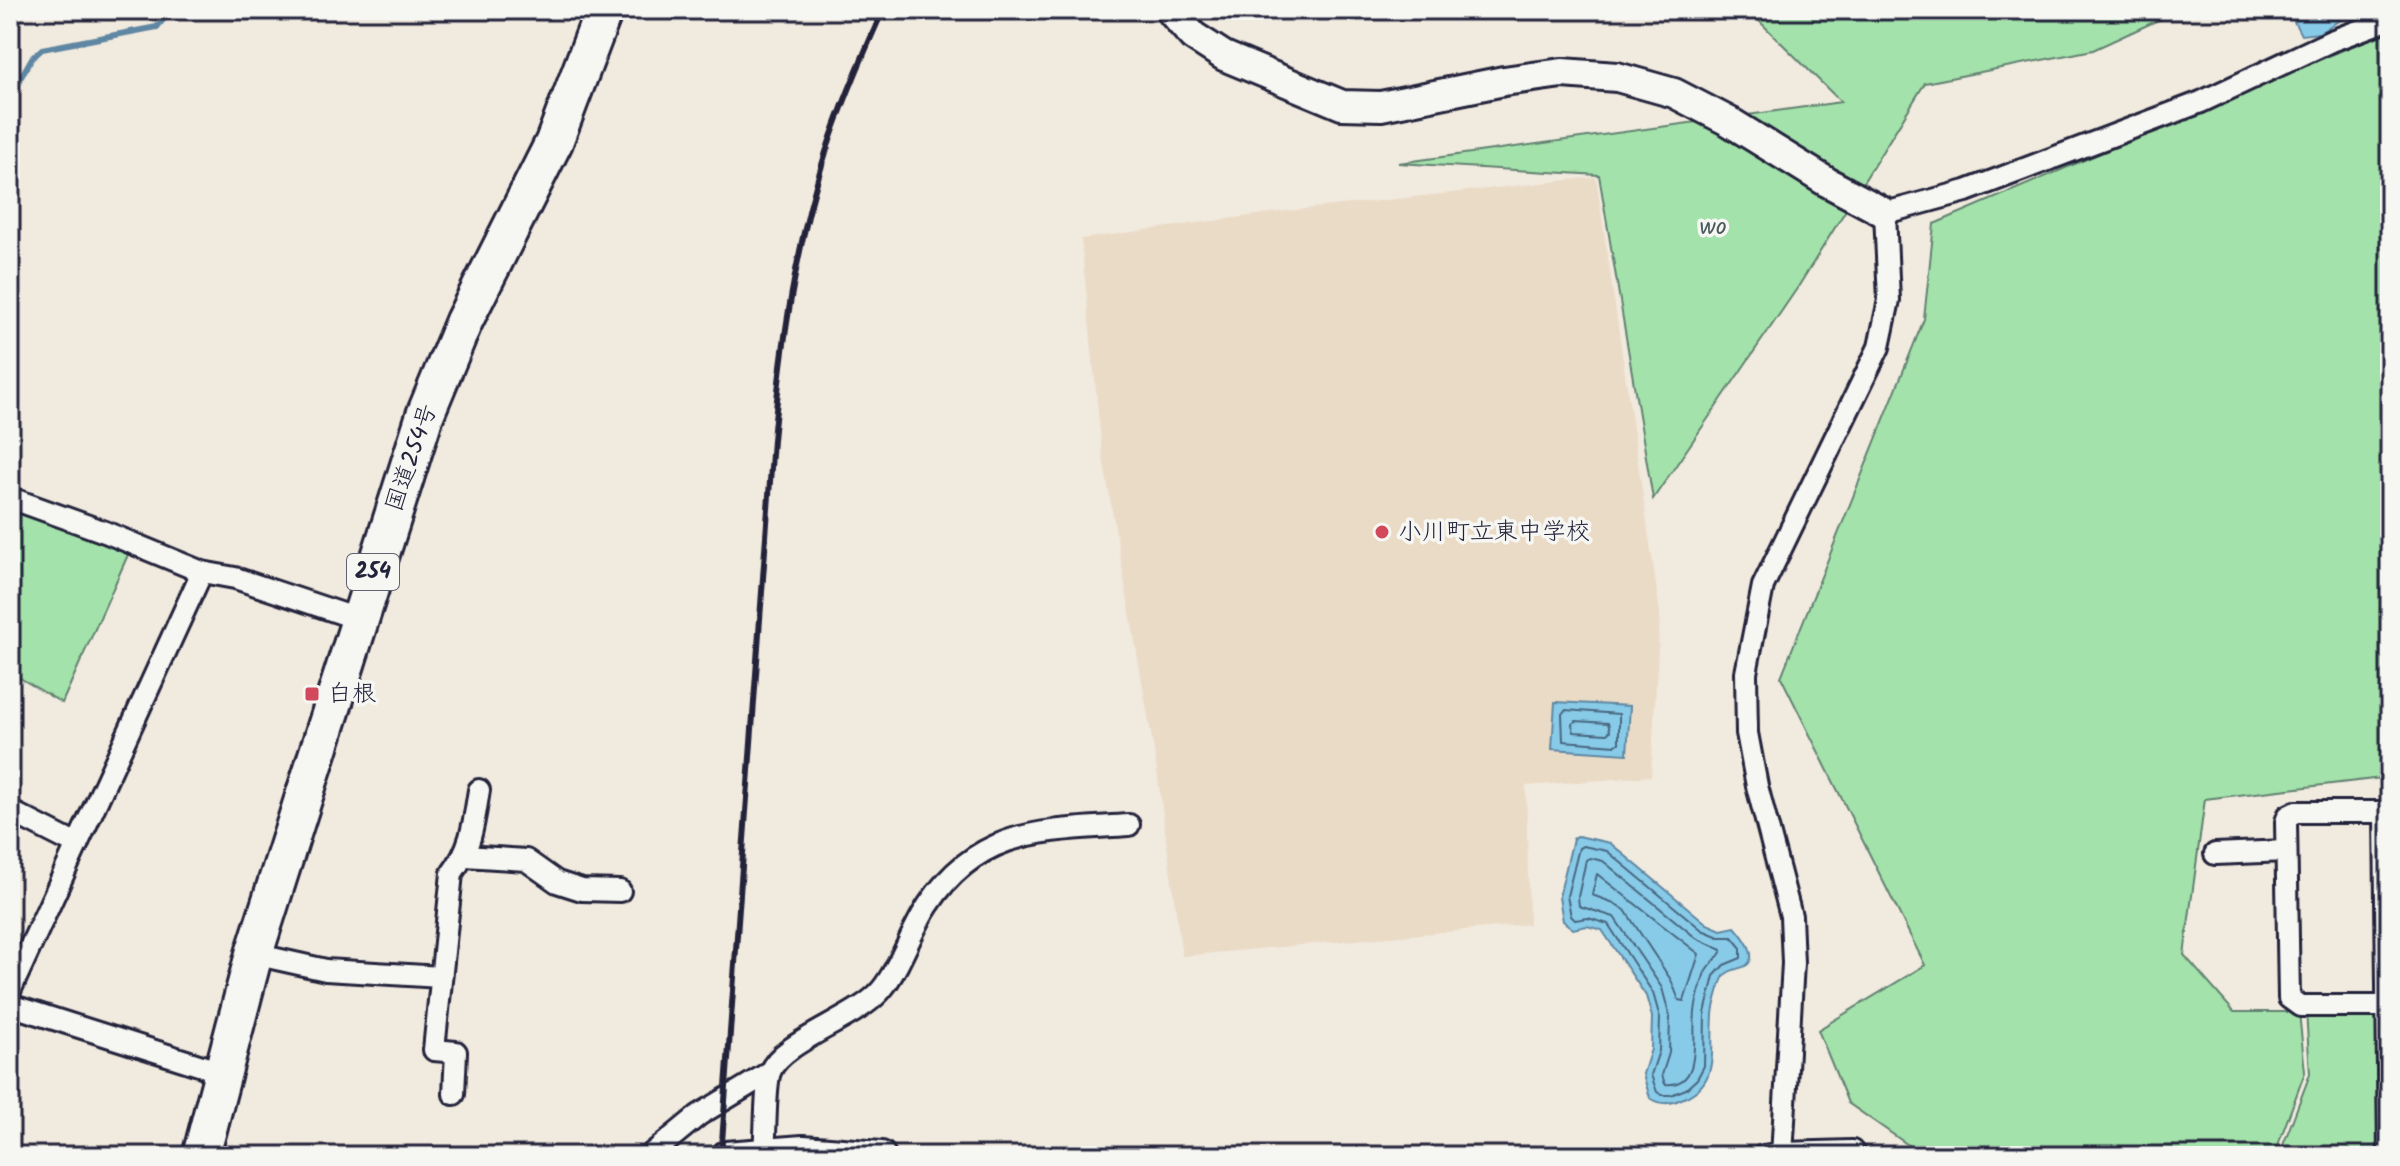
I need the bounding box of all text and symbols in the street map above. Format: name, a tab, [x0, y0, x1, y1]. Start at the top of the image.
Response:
park label: wo	[1699, 208, 1727, 247]
street label: 国道254号	[375, 399, 449, 517]
place label: 小川町立東中学校	[1398, 513, 1590, 552]
marker: 小川町立東中学校	[1373, 523, 1391, 541]
road number: 254	[347, 554, 399, 590]
place label: 白根	[328, 675, 376, 714]
marker: 白根	[303, 685, 321, 703]

